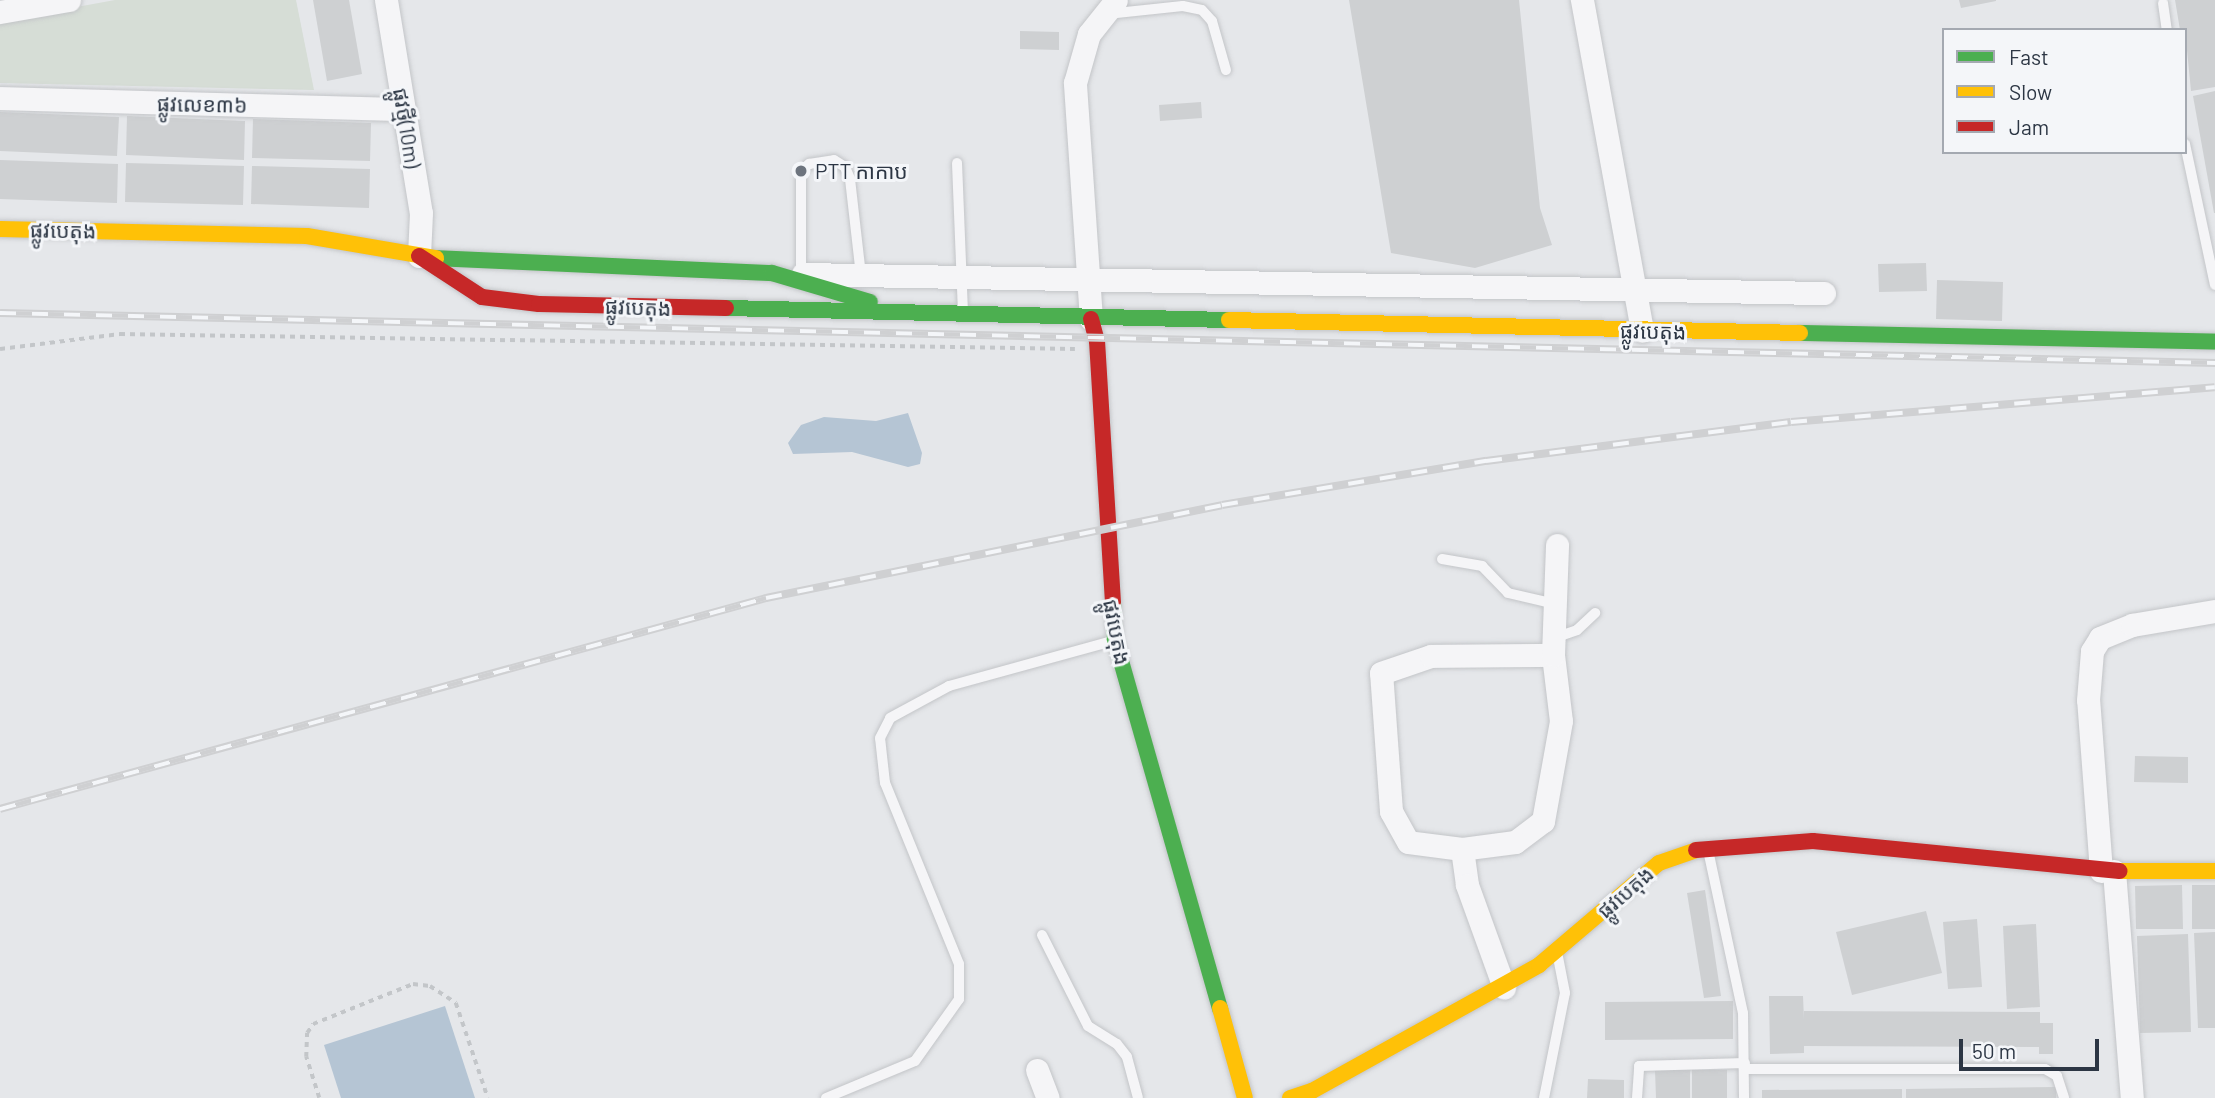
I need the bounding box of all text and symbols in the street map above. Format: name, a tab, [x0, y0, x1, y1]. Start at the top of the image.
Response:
legend	[1942, 28, 2187, 154]
text: Fast	[2009, 44, 2049, 69]
text: Slow	[2009, 79, 2052, 104]
street label: ផ្លូវថ្មី(10m)	[388, 86, 426, 170]
street label: ផ្លូវលេខ៣៦	[157, 91, 247, 117]
text: Jam	[2009, 114, 2049, 139]
place label: PTT កាកាប	[815, 158, 908, 184]
marker: PTT កាកាប	[793, 163, 809, 179]
street label: ផ្លូវបេតុង	[30, 217, 96, 243]
street label: ផ្លូវបេតុង	[604, 293, 672, 321]
street label: ផ្លូវបេតុង	[1620, 318, 1686, 344]
street label: ផ្លូវបេតុង	[1098, 597, 1136, 667]
street label: ផ្លូវបេតុង	[1592, 861, 1658, 923]
scale bar	[1963, 1024, 2103, 1068]
text: 50 m	[1972, 1038, 2016, 1063]

